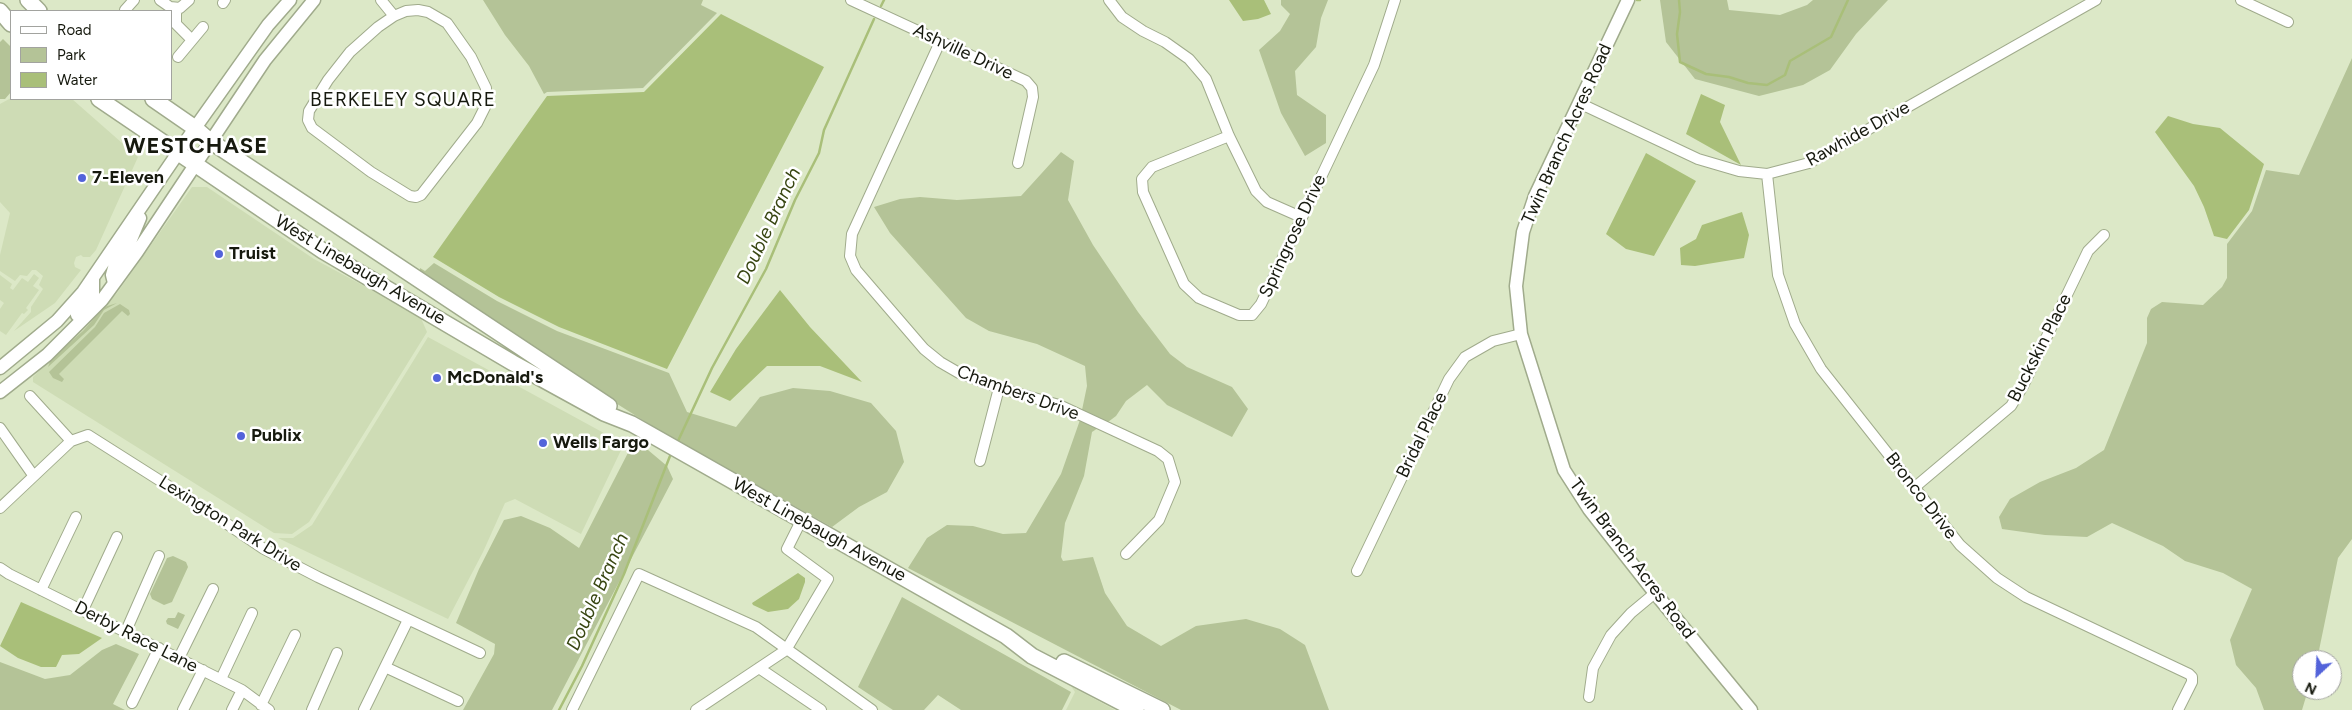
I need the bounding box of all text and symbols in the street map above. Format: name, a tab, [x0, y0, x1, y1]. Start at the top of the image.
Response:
legend	[10, 10, 172, 100]
street label: Ashville Drive	[910, 19, 1016, 85]
text: Road	[57, 21, 92, 39]
street label: Twin Branch Acres Road	[1517, 41, 1617, 227]
text: Park	[57, 46, 86, 64]
text: Water	[57, 71, 97, 89]
district label: BERKELEY SQUARE	[308, 89, 498, 111]
street label: Rawhide Drive	[1802, 97, 1914, 171]
district label: WESTCHASE	[123, 134, 269, 160]
water label: Double Branch	[732, 164, 806, 288]
place label: 7-Eleven	[92, 167, 164, 189]
street label: Springrose Drive	[1255, 171, 1331, 301]
marker: 7-Eleven	[76, 172, 88, 184]
street label: West Linebaugh Avenue	[271, 210, 449, 330]
place label: Truist	[229, 243, 276, 265]
marker: Truist	[213, 248, 225, 260]
street label: Buckskin Place	[2003, 290, 2077, 406]
street label: Chambers Drive	[954, 361, 1082, 425]
place label: McDonald's	[447, 367, 543, 389]
marker: McDonald's	[431, 372, 443, 384]
street label: Bridal Place	[1392, 389, 1452, 481]
place label: Publix	[251, 425, 302, 447]
marker: Publix	[235, 430, 247, 442]
place label: Wells Fargo	[553, 432, 649, 454]
marker: Wells Fargo	[537, 437, 549, 449]
street label: Bronco Drive	[1881, 448, 1961, 544]
street label: Lexington Park Drive	[155, 471, 305, 577]
street label: West Linebaugh Avenue	[728, 473, 910, 587]
street label: Twin Branch Acres Road	[1565, 475, 1699, 643]
water label: Double Branch	[562, 530, 634, 654]
street label: Derby Race Lane	[71, 597, 201, 677]
north arrow	[2292, 650, 2342, 700]
text: N	[2302, 678, 2319, 698]

